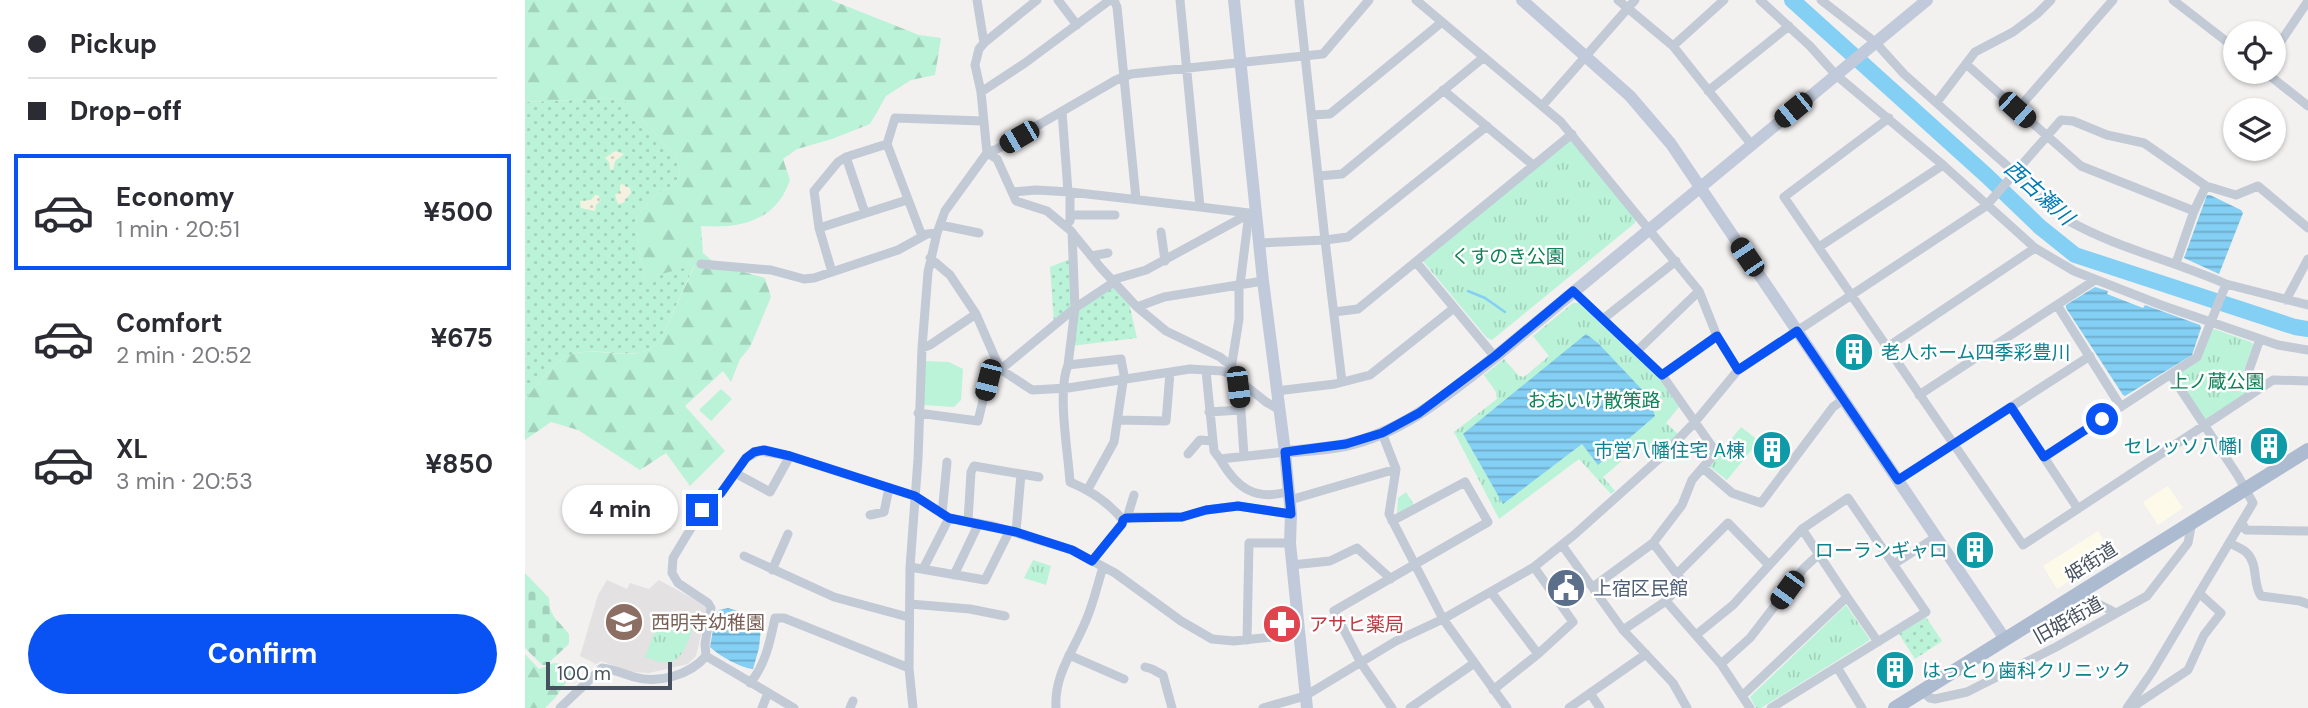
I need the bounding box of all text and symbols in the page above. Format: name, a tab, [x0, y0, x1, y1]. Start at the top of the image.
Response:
map controls	[2223, 21, 2286, 161]
button: locate	[2223, 21, 2286, 84]
text: Pickup	[70, 27, 157, 61]
car	[1995, 88, 2040, 132]
car	[1771, 89, 1816, 131]
text: Drop-off	[70, 94, 182, 128]
button: layers	[2223, 98, 2286, 161]
car	[996, 117, 1043, 157]
water label: 西古瀬川	[1998, 154, 2081, 233]
text: Economy	[116, 180, 234, 214]
icon: car	[32, 181, 95, 244]
text: ¥500	[423, 195, 493, 229]
text: 1 min · 20:51	[116, 214, 240, 244]
car	[1727, 234, 1768, 280]
park label: くすのき公園	[1451, 244, 1565, 269]
text: Comfort	[116, 306, 222, 340]
icon: car	[32, 307, 95, 370]
text: ¥675	[430, 321, 493, 355]
building icon: 老人ホーム四季彩豊川	[1833, 331, 1875, 373]
text: 2 min · 20:52	[116, 340, 252, 370]
place label: 老人ホーム四季彩豊川	[1881, 340, 2070, 365]
car	[973, 357, 1004, 403]
car	[1226, 365, 1251, 409]
park label: 上ノ蔵公園	[2169, 369, 2265, 394]
park label: おおいけ散策路	[1527, 388, 1661, 413]
route start	[2086, 403, 2118, 435]
building icon: セレッソ八幡I	[2248, 425, 2290, 467]
building icon: 市営八幡住宅 A棟	[1751, 429, 1793, 471]
text: XL	[116, 432, 148, 466]
icon: car	[32, 433, 95, 496]
place label: セレッソ八幡I	[2124, 434, 2242, 459]
place label: 市営八幡住宅 A棟	[1594, 438, 1745, 463]
text: ¥850	[425, 447, 493, 481]
text: 3 min · 20:53	[116, 466, 253, 496]
callout: 4 min	[562, 486, 677, 534]
text: 4 min	[589, 494, 651, 524]
route end	[686, 494, 718, 526]
building icon: ローランギャロ	[1954, 529, 1996, 571]
street label: 姫街道	[2060, 536, 2122, 588]
place label: ローランギャロ	[1815, 538, 1948, 563]
public building icon: 上宿区民館	[1545, 567, 1587, 609]
car	[1767, 567, 1808, 613]
place label: 上宿区民館	[1593, 576, 1688, 601]
street label: 旧姫街道	[2029, 591, 2107, 649]
school or university icon: 西明寺幼稚園	[603, 601, 645, 643]
pharmacy icon: アサヒ薬局	[1261, 603, 1303, 645]
place label: 西明寺幼稚園	[651, 610, 765, 635]
place label: アサヒ薬局	[1309, 612, 1404, 637]
button: Confirm	[28, 614, 497, 694]
building icon: はっとり歯科クリニック	[1874, 649, 1916, 691]
place label: はっとり歯科クリニック	[1922, 658, 2131, 683]
scale bar	[546, 659, 672, 691]
text: 100 m	[557, 661, 611, 686]

